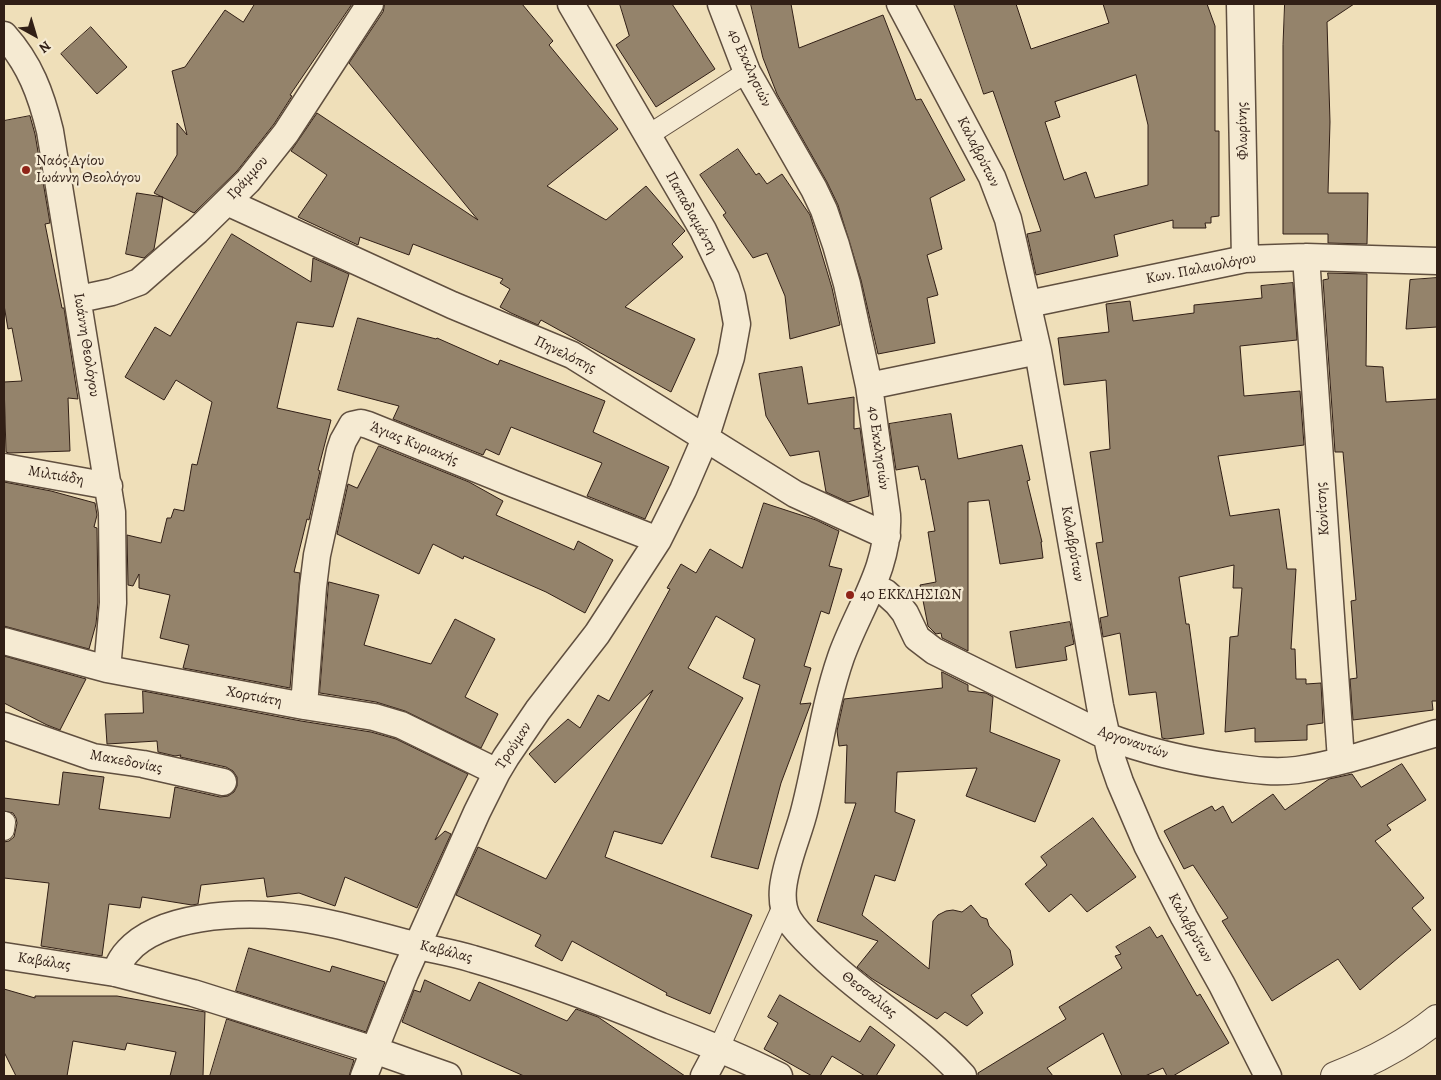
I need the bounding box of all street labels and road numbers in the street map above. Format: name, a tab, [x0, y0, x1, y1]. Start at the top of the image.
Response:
street label: 40 Εκκλησιών	[723, 26, 775, 110]
street label: Φλωρίνης	[1233, 102, 1253, 160]
street label: Καλαβρύτων	[953, 114, 1003, 190]
street label: Γράμμου	[224, 152, 272, 204]
street label: Παπαδιαμάντη	[661, 169, 721, 257]
street label: Κων. Παλαιολόγου	[1144, 249, 1258, 289]
street label: Ιωάννη Θεολόγου	[69, 292, 103, 398]
street label: Πηνελόπης	[531, 332, 599, 378]
street label: 40 Εκκλησιών	[863, 405, 893, 491]
street label: Άγιας Κυριακής	[367, 418, 461, 470]
street label: Μιλτιάδη	[27, 462, 85, 490]
street label: Κονίτσης	[1312, 481, 1334, 537]
street label: Καλαβρύτων	[1056, 505, 1088, 583]
street label: Χορτιάτη	[224, 683, 284, 711]
street label: Τρούμαν	[492, 719, 536, 773]
street label: Αργοναυτών	[1095, 723, 1171, 763]
street label: Μακεδονίας	[88, 746, 164, 778]
street label: Καλαβρύτων	[1164, 890, 1216, 966]
street label: Καβάλας	[418, 937, 474, 967]
street label: Καβάλας	[16, 949, 72, 975]
street label: Θεσσαλίας	[838, 968, 900, 1022]

